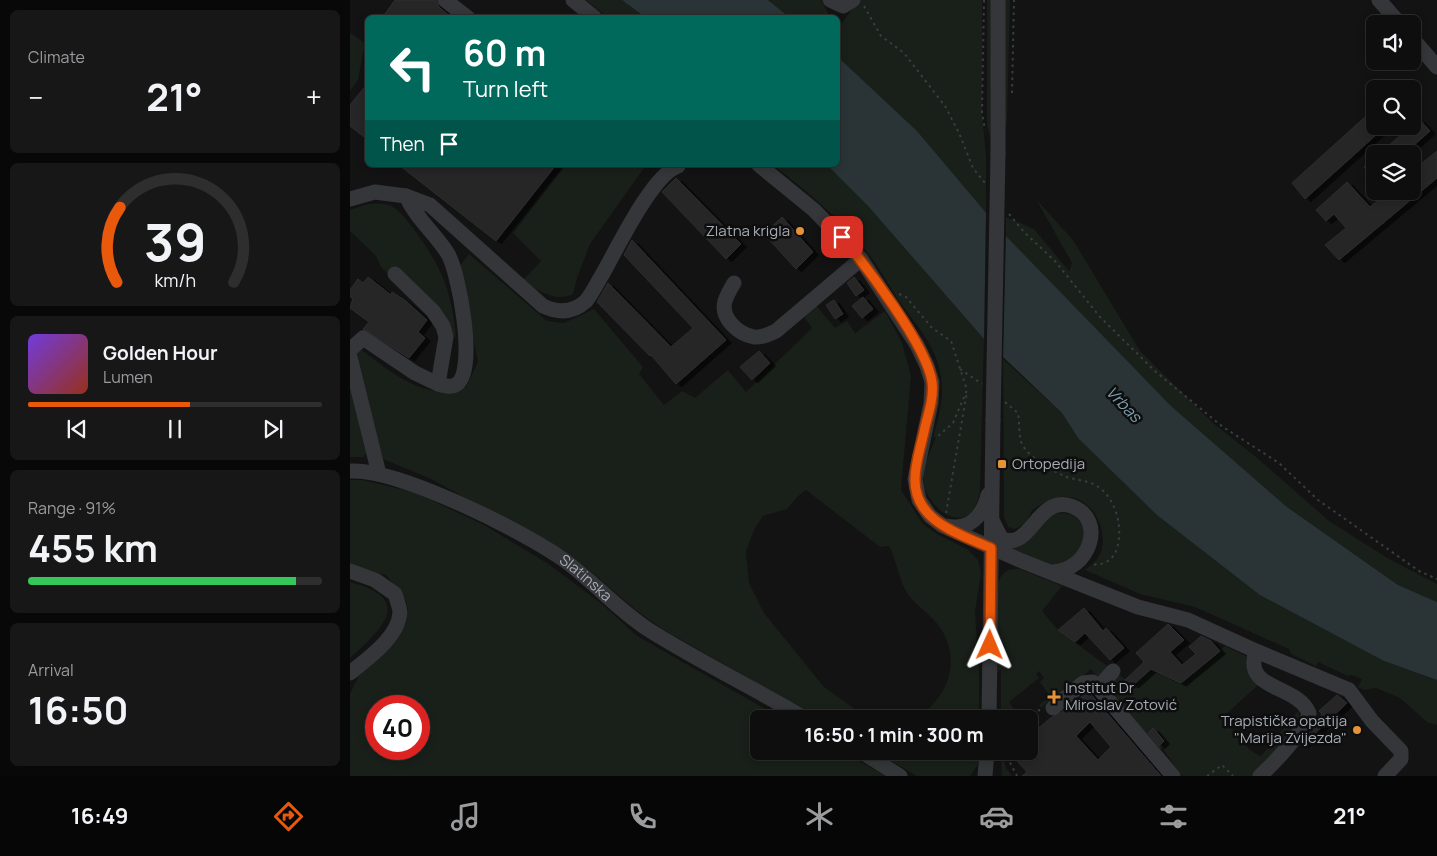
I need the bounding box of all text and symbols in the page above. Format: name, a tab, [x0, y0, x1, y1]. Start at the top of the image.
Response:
map controls	[1366, 15, 1421, 200]
button: sound	[1366, 15, 1421, 70]
text: 60 m	[463, 29, 546, 77]
icon: left	[380, 35, 445, 100]
text: Climate	[28, 46, 85, 68]
text: 21°	[146, 70, 203, 122]
text: Turn left	[463, 74, 548, 104]
text: −	[28, 78, 43, 116]
text: +	[306, 78, 322, 116]
button: search	[1366, 80, 1421, 135]
icon: arrive	[435, 130, 463, 158]
text: Then	[380, 131, 425, 157]
button: layers	[1366, 145, 1421, 200]
text: 39	[144, 206, 206, 277]
pin	[821, 216, 863, 258]
place label: Zlatna krigla	[706, 220, 790, 241]
icon: arrive	[828, 223, 856, 251]
marker: Zlatna krigla	[794, 225, 806, 237]
text: km/h	[154, 268, 196, 292]
text: Golden Hour	[103, 340, 217, 366]
text: Lumen	[103, 366, 153, 388]
water label: Vrbas	[1101, 381, 1148, 428]
icon: previous	[63, 415, 91, 443]
icon: pause	[161, 415, 189, 443]
icon: next	[259, 415, 287, 443]
place label: Ortopedija	[1012, 453, 1085, 474]
marker: Ortopedija	[996, 458, 1008, 470]
text: Range · 91%	[28, 497, 116, 519]
text: 455 km	[28, 521, 158, 573]
street label: Slatinska	[555, 549, 617, 606]
position arrow	[963, 618, 1015, 670]
text: Arrival	[28, 659, 74, 681]
place label: Institut Dr Miroslav Zotović	[1065, 677, 1177, 715]
text: 16:50	[28, 683, 129, 735]
marker: Institut Dr Miroslav Zotović	[1047, 690, 1061, 704]
speed limit sign: 40	[365, 695, 430, 760]
place label: Trapistička opatija "Marija Zvijezda"	[1221, 710, 1347, 748]
text: 16:50 · 1 min · 300 m	[805, 722, 983, 748]
marker: Trapistička opatija "Marija Zvijezda"	[1351, 724, 1363, 736]
icon: directions	[271, 799, 306, 834]
icon: music	[448, 799, 483, 834]
icon: phone	[625, 799, 660, 834]
icon: climate	[802, 799, 837, 834]
icon: car	[979, 799, 1014, 834]
icon: filters	[1156, 799, 1191, 834]
text: 16:49	[71, 801, 128, 831]
text: 21°	[1333, 801, 1366, 831]

